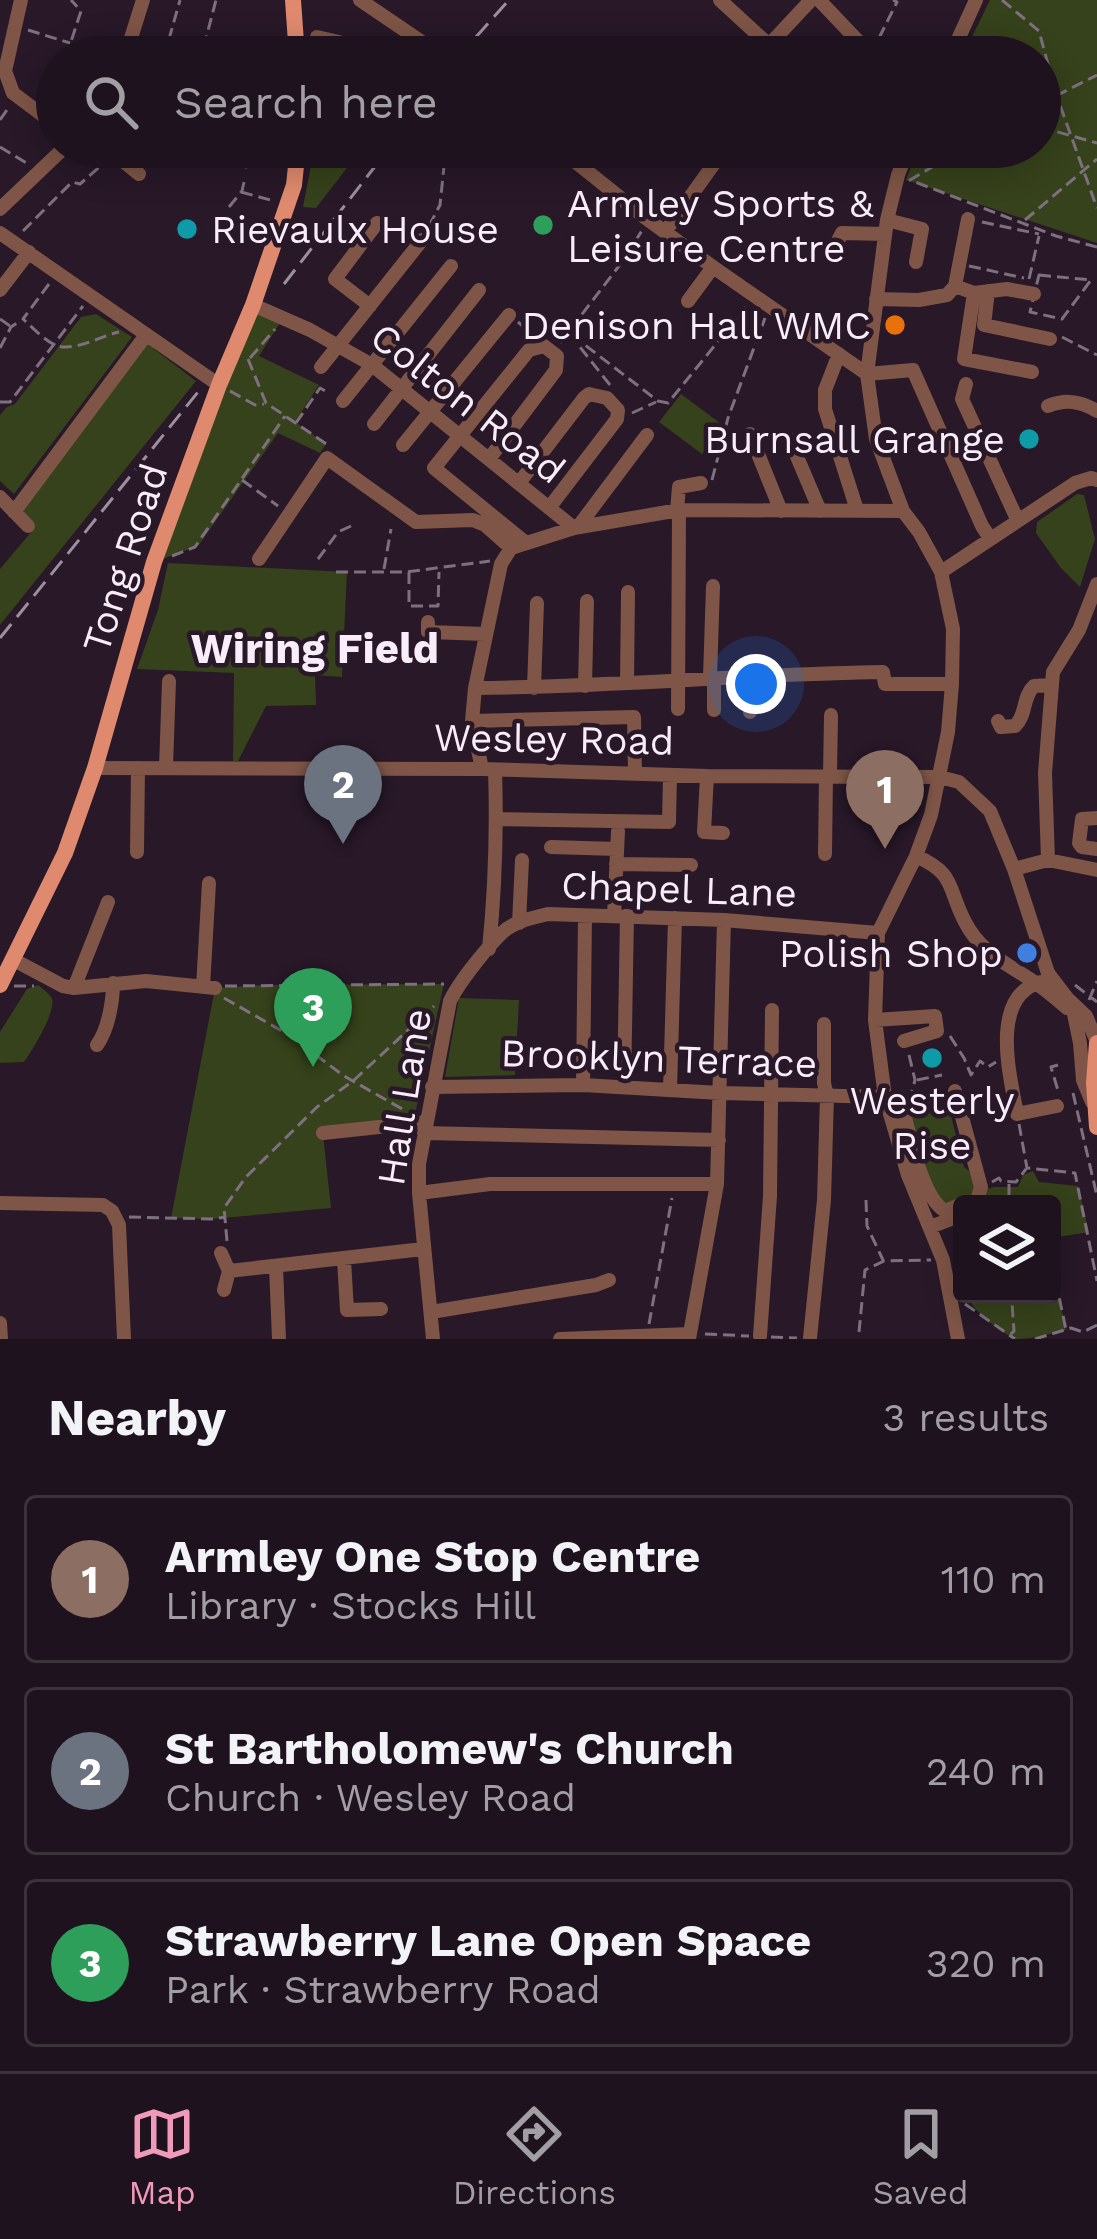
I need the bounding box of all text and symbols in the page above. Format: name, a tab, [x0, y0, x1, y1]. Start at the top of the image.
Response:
search box	[36, 36, 1061, 168]
icon: search	[78, 69, 144, 135]
text: Search here	[174, 76, 438, 129]
place label: Armley Sports & Leisure Centre	[567, 181, 874, 271]
place label: Rievaulx House	[211, 207, 499, 252]
marker: Armley Sports & Leisure Centre	[530, 212, 556, 238]
marker: Rievaulx House	[174, 216, 200, 242]
place label: Denison Hall WMC	[522, 303, 871, 348]
marker: Denison Hall WMC	[882, 312, 908, 338]
street label: Colton Road	[362, 313, 574, 493]
place label: Burnsall Grange	[704, 417, 1005, 462]
marker: Burnsall Grange	[1016, 426, 1042, 452]
street label: Tong Road	[73, 458, 177, 658]
district label: Wiring Field	[191, 624, 439, 673]
your location	[726, 654, 786, 714]
street label: Wesley Road	[433, 714, 675, 764]
pin: 2	[304, 745, 382, 844]
pin: 1	[846, 750, 924, 849]
street label: Chapel Lane	[560, 862, 798, 916]
place label: Polish Shop	[779, 931, 1003, 976]
marker: Polish Shop	[1014, 940, 1040, 966]
pin: 3	[274, 968, 352, 1067]
street label: Hall Lane	[368, 1005, 440, 1189]
street label: Brooklyn Terrace	[500, 1030, 818, 1086]
marker: Westerly Rise	[919, 1045, 945, 1071]
place label: Westerly Rise	[849, 1078, 1015, 1168]
map controls	[953, 1195, 1061, 1303]
button: layers	[953, 1195, 1061, 1303]
text: Nearby	[48, 1388, 226, 1447]
text: 3 results	[883, 1395, 1049, 1440]
text: Armley One Stop Centre	[165, 1530, 700, 1583]
text: 1	[82, 1557, 98, 1602]
text: 110 m	[941, 1557, 1046, 1602]
text: Library · Stocks Hill	[165, 1583, 536, 1628]
text: St Bartholomew's Church	[165, 1722, 734, 1775]
text: 2	[78, 1749, 102, 1794]
text: 240 m	[926, 1749, 1046, 1794]
text: Church · Wesley Road	[165, 1775, 576, 1820]
text: Strawberry Lane Open Space	[165, 1914, 811, 1967]
text: 3	[78, 1941, 102, 1986]
text: 320 m	[926, 1941, 1046, 1986]
text: Park · Strawberry Road	[165, 1967, 601, 2012]
tab: Map	[128, 2101, 196, 2212]
tab: Directions	[453, 2101, 616, 2212]
tab: Saved	[873, 2101, 969, 2212]

